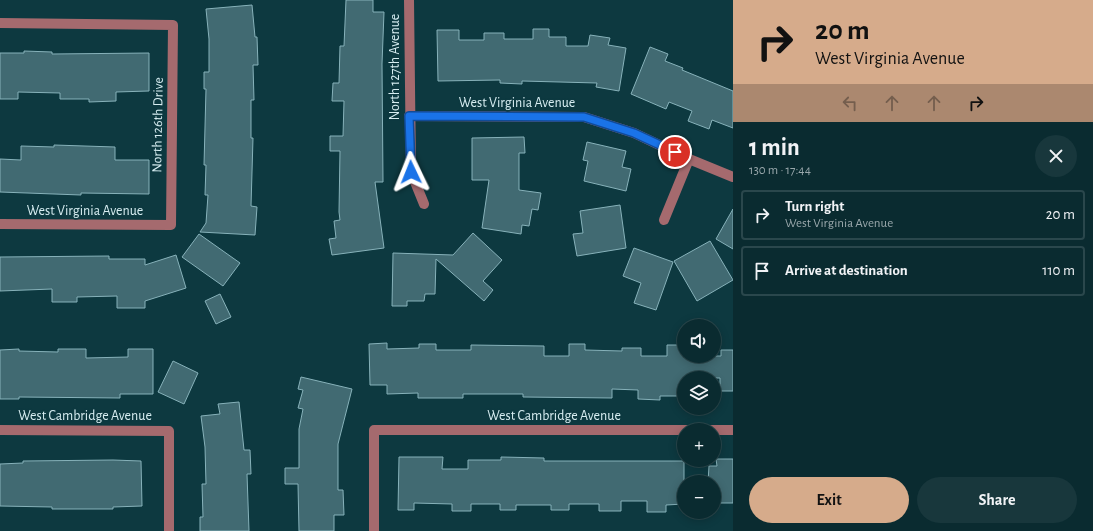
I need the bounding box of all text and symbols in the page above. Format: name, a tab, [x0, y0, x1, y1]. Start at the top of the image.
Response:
street label: North 127th Avenue	[388, 14, 402, 120]
icon: right	[749, 16, 801, 68]
text: 20 m	[815, 17, 870, 45]
text: West Virginia Avenue	[815, 50, 965, 68]
street label: North 126th Drive	[150, 77, 166, 173]
icon: left	[839, 92, 861, 114]
icon: ahead	[881, 92, 903, 114]
icon: ahead	[923, 92, 945, 114]
icon: right	[965, 92, 987, 114]
street label: West Virginia Avenue	[459, 96, 575, 110]
pin	[658, 135, 692, 169]
button: close	[1035, 135, 1077, 177]
text: 1 min	[749, 136, 800, 160]
icon: arrive	[664, 141, 686, 163]
position arrow	[390, 151, 432, 193]
text: 130 m · 17:44	[749, 164, 811, 177]
text: Turn right	[785, 199, 844, 214]
street label: West Virginia Avenue	[27, 204, 143, 218]
icon: right	[751, 204, 773, 226]
text: 20 m	[1046, 207, 1075, 222]
text: West Virginia Avenue	[785, 217, 893, 230]
icon: arrive	[751, 260, 773, 282]
text: Arrive at destination	[785, 263, 908, 278]
text: 110 m	[1042, 263, 1075, 278]
map controls	[677, 319, 721, 519]
button: sound	[677, 319, 721, 363]
button: layers	[677, 371, 721, 415]
street label: West Cambridge Avenue	[18, 409, 152, 423]
street label: West Cambridge Avenue	[487, 409, 621, 423]
button: +	[677, 423, 721, 467]
button: −	[677, 475, 721, 519]
button: Exit	[749, 477, 909, 523]
button: Share	[917, 477, 1077, 523]

